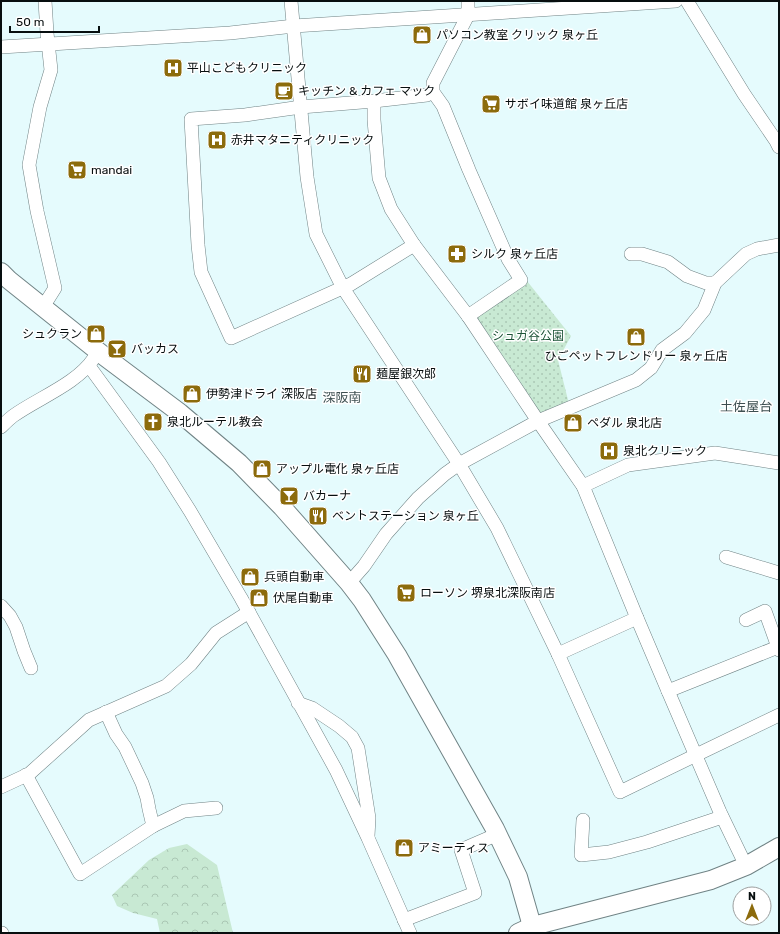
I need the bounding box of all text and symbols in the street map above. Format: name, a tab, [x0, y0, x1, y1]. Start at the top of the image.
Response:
scale bar	[10, 8, 99, 34]
text: 50 m	[16, 15, 44, 29]
shop icon: パソコン教室 クリック 泉ヶ丘	[411, 24, 433, 46]
place label: パソコン教室 クリック 泉ヶ丘	[436, 28, 598, 42]
hospital icon: 平山こどもクリニック	[162, 57, 184, 79]
place label: 平山こどもクリニック	[187, 61, 307, 75]
cafe icon: キッチン & カフェ マック	[273, 80, 295, 102]
place label: キッチン & カフェ マック	[298, 84, 435, 98]
supermarket icon: サボイ味道館 泉ヶ丘店	[480, 93, 502, 115]
place label: サボイ味道館 泉ヶ丘店	[505, 97, 628, 111]
hospital icon: 赤井マタニティクリニック	[206, 129, 228, 151]
place label: 赤井マタニティクリニック	[231, 133, 374, 147]
supermarket icon: mandai	[66, 159, 88, 181]
place label: mandai	[91, 163, 132, 177]
pharmacy icon: シルク 泉ヶ丘店	[446, 243, 468, 265]
place label: シルク 泉ヶ丘店	[471, 247, 558, 261]
shop icon: シュクラン	[85, 323, 107, 345]
shop icon: ひごペットフレンドリー 泉ヶ丘店	[625, 326, 647, 348]
place label: シュクラン	[22, 327, 82, 341]
park label: シュガ谷公園	[492, 329, 564, 343]
bar icon: バッカス	[106, 338, 128, 360]
place label: バッカス	[131, 342, 179, 356]
place label: ひごペットフレンドリー 泉ヶ丘店	[545, 349, 727, 363]
restaurant icon: 麺屋銀次郎	[351, 363, 373, 385]
place label: 麺屋銀次郎	[376, 367, 436, 381]
shop icon: 伊勢津ドライ 深阪店	[181, 383, 203, 405]
place label: 伊勢津ドライ 深阪店	[206, 387, 317, 401]
district label: 深阪南	[322, 390, 362, 405]
district label: 土佐屋台	[720, 399, 772, 414]
church icon: 泉北ルーテル教会	[142, 411, 164, 433]
shop icon: ペダル 泉北店	[562, 412, 584, 434]
place label: 泉北ルーテル教会	[167, 415, 263, 429]
place label: ペダル 泉北店	[587, 416, 662, 430]
hospital icon: 泉北クリニック	[598, 440, 620, 462]
place label: 泉北クリニック	[623, 444, 707, 458]
shop icon: アップル電化 泉ヶ丘店	[251, 458, 273, 480]
place label: アップル電化 泉ヶ丘店	[276, 462, 399, 476]
bar icon: バカーナ	[278, 485, 300, 507]
place label: バカーナ	[303, 489, 351, 503]
restaurant icon: ベントステーション 泉ヶ丘	[307, 505, 329, 527]
place label: ベントステーション 泉ヶ丘	[332, 509, 479, 523]
shop icon: 兵頭自動車	[239, 566, 261, 588]
place label: 兵頭自動車	[264, 570, 324, 584]
supermarket icon: ローソン 堺泉北深阪南店	[395, 582, 417, 604]
place label: ローソン 堺泉北深阪南店	[420, 586, 555, 600]
shop icon: 伏尾自動車	[248, 587, 270, 609]
place label: 伏尾自動車	[273, 591, 333, 605]
shop icon: アミーティス	[393, 837, 415, 859]
place label: アミーティス	[418, 841, 489, 855]
north arrow	[732, 886, 772, 926]
text: N	[748, 890, 756, 903]

